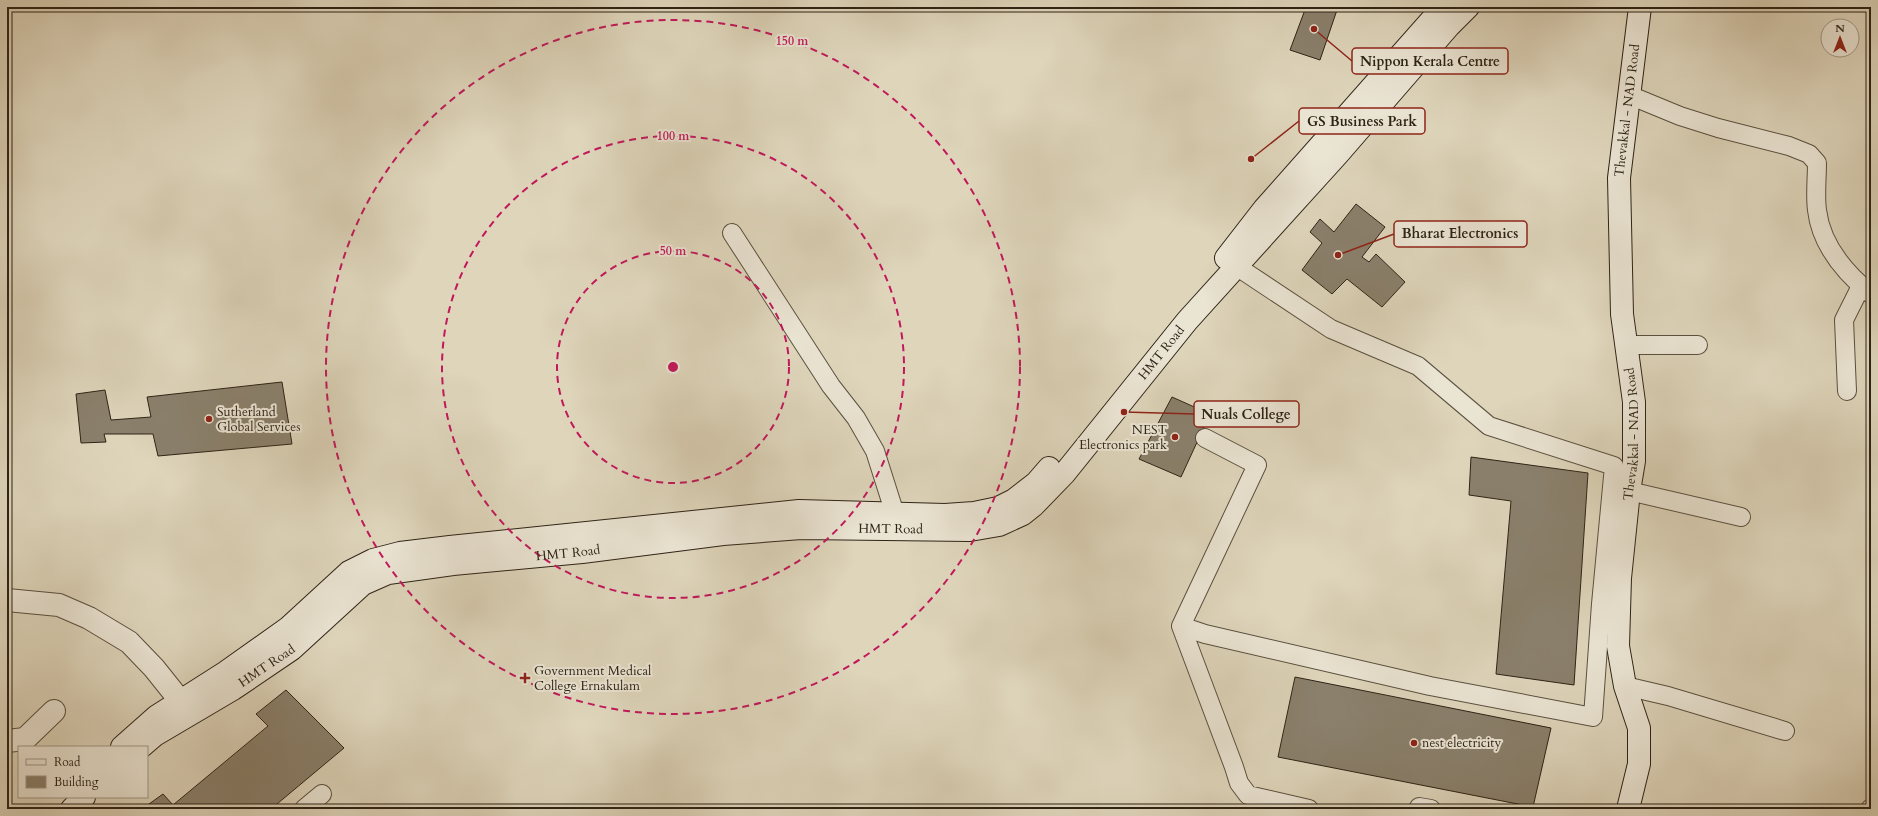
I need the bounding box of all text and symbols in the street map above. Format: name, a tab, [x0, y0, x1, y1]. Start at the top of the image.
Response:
north arrow	[1820, 18, 1860, 58]
text: N	[1835, 21, 1845, 36]
text: 150 m	[776, 33, 809, 49]
street label: Thevakkal - NAD Road	[1610, 43, 1644, 178]
callout: Nippon Kerala Centre	[1352, 48, 1508, 74]
text: Nippon Kerala Centre	[1360, 52, 1500, 71]
callout: GS Business Park	[1299, 108, 1425, 134]
text: GS Business Park	[1307, 112, 1417, 131]
text: 100 m	[657, 128, 690, 144]
callout: Bharat Electronics	[1394, 221, 1527, 247]
text: Bharat Electronics	[1401, 224, 1519, 243]
text: 50 m	[660, 243, 687, 259]
street label: HMT Road	[1134, 322, 1189, 384]
centre of rings	[666, 360, 680, 374]
street label: Thevakkal - NAD Road	[1619, 366, 1643, 501]
callout: Nuals College	[1194, 401, 1299, 427]
place label: Sutherland Global Services	[217, 403, 301, 436]
text: Nuals College	[1201, 405, 1291, 424]
marker: Sutherland Global Services	[204, 414, 214, 424]
place label: NEST Electronics park	[1079, 421, 1167, 454]
marker: NEST Electronics park	[1170, 432, 1180, 442]
street label: HMT Road	[858, 520, 923, 538]
street label: HMT Road	[535, 541, 601, 565]
street label: HMT Road	[235, 640, 299, 692]
place label: Government Medical College Ernakulam	[534, 662, 652, 695]
marker: Government Medical College Ernakulam	[519, 672, 531, 684]
place label: nest electricity	[1422, 734, 1501, 752]
marker: nest electricity	[1409, 738, 1419, 748]
legend	[18, 746, 148, 798]
text: Road	[54, 754, 81, 770]
text: Building	[54, 774, 99, 790]

